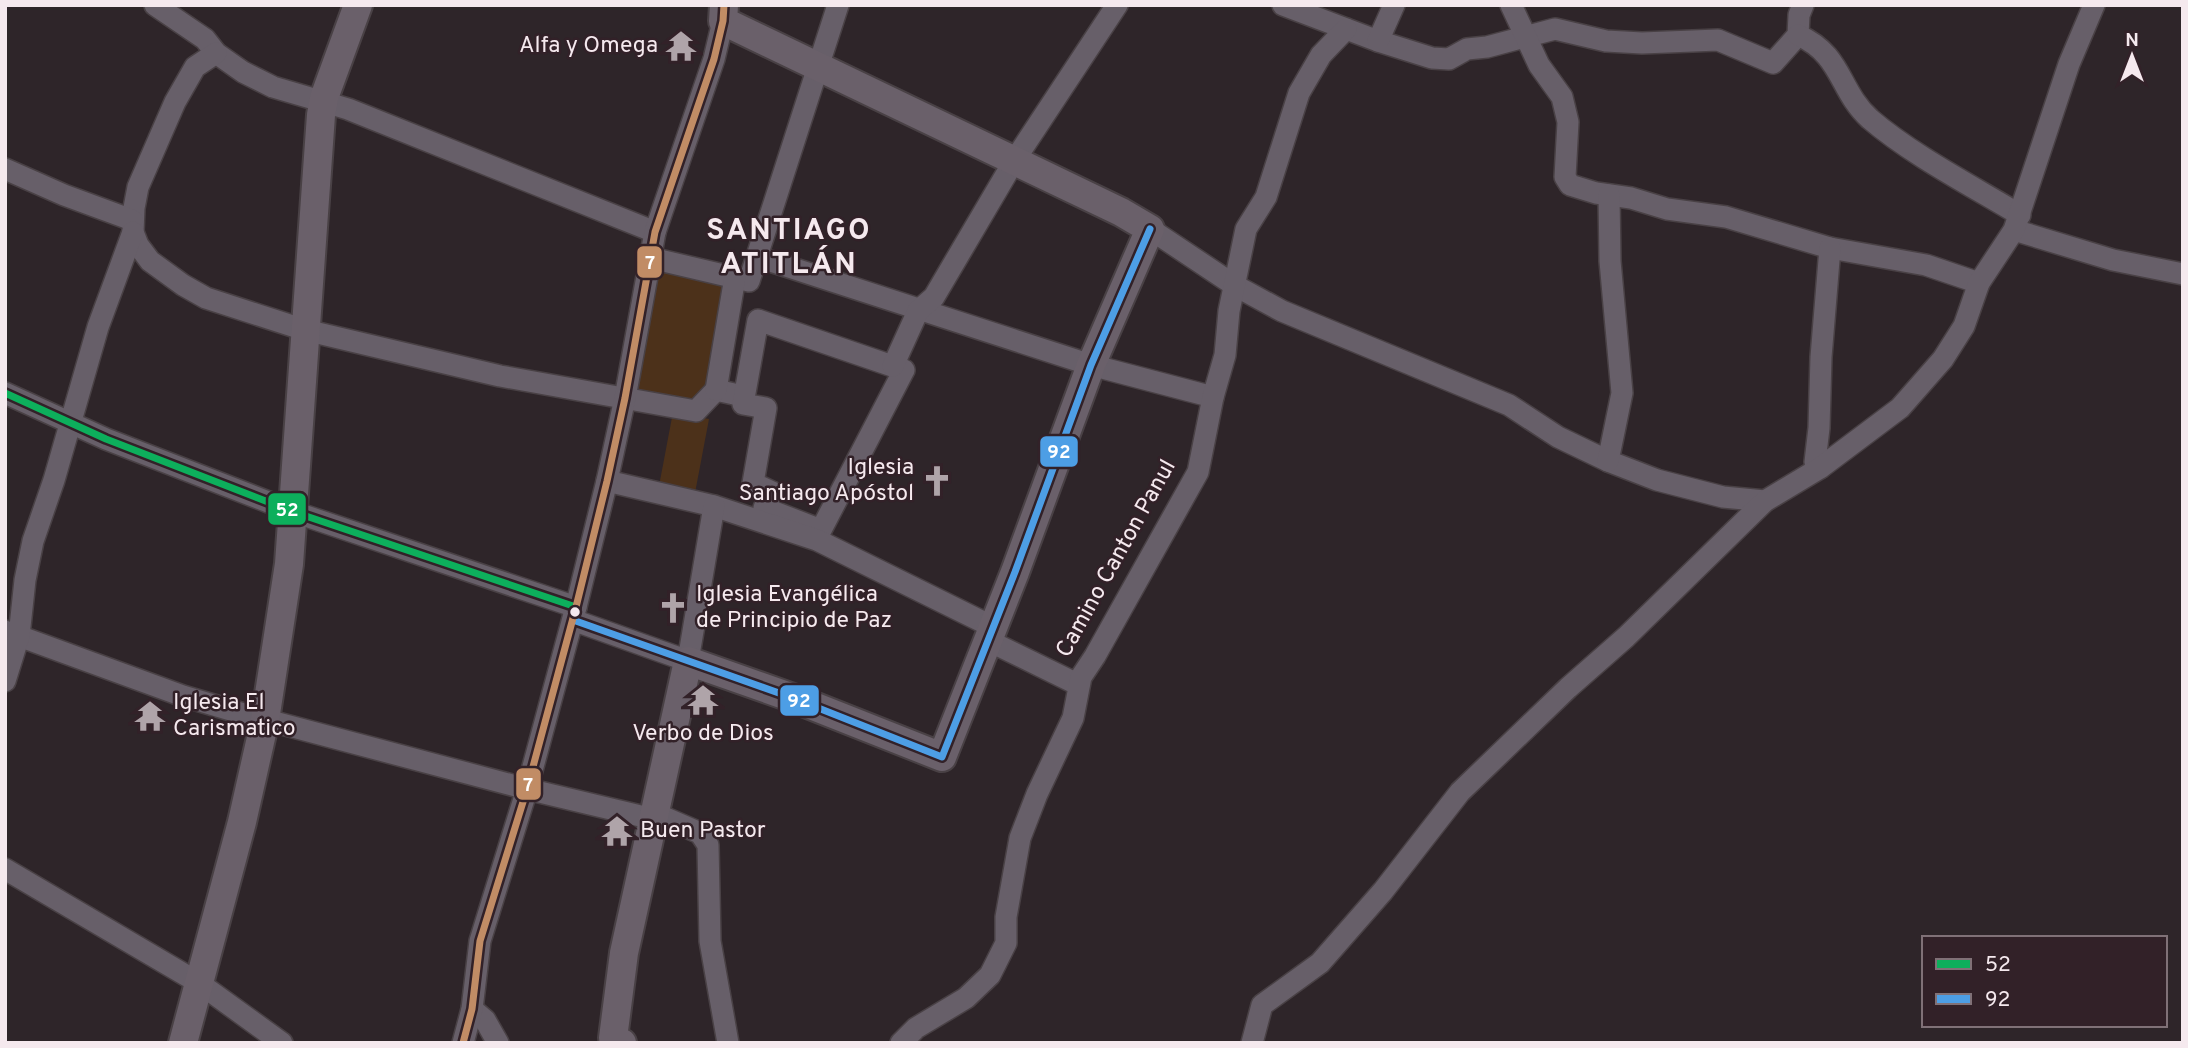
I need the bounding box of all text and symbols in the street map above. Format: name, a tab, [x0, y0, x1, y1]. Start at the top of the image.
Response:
north arrow	[2097, 21, 2167, 91]
temple icon: Alfa y Omega	[664, 29, 698, 63]
text: N	[2125, 29, 2139, 53]
place label: Alfa y Omega	[519, 32, 658, 61]
district label: SANTIAGO ATITLÁN	[706, 213, 872, 284]
line badge: 7	[636, 245, 663, 279]
text: 7	[645, 252, 655, 276]
line badge: 92	[1039, 435, 1079, 468]
text: 92	[1047, 441, 1071, 465]
place label: Iglesia Santiago Apóstol	[739, 454, 914, 509]
street label: Camino Canton Panul	[1051, 455, 1183, 663]
church icon: Iglesia Santiago Apóstol	[920, 464, 954, 498]
line badge: 52	[267, 492, 307, 526]
text: 52	[275, 499, 299, 523]
place label: Iglesia Evangélica de Principio de Paz	[696, 581, 892, 636]
church icon: Iglesia Evangélica de Principio de Paz	[656, 591, 690, 625]
unlabelled marker	[568, 605, 582, 619]
temple icon: Verbo de Dios	[686, 683, 720, 717]
line badge: 92	[779, 684, 820, 717]
place label: Iglesia El Carismatico	[173, 689, 296, 744]
text: 92	[787, 690, 811, 714]
temple icon: Iglesia El Carismatico	[133, 699, 167, 733]
place label: Verbo de Dios	[632, 720, 774, 749]
line badge: 7	[515, 767, 542, 801]
text: 7	[523, 774, 533, 798]
temple icon: Buen Pastor	[600, 814, 634, 848]
place label: Buen Pastor	[640, 817, 766, 846]
legend	[1922, 936, 2167, 1027]
text: 52	[1985, 952, 2011, 979]
text: 92	[1985, 987, 2010, 1014]

